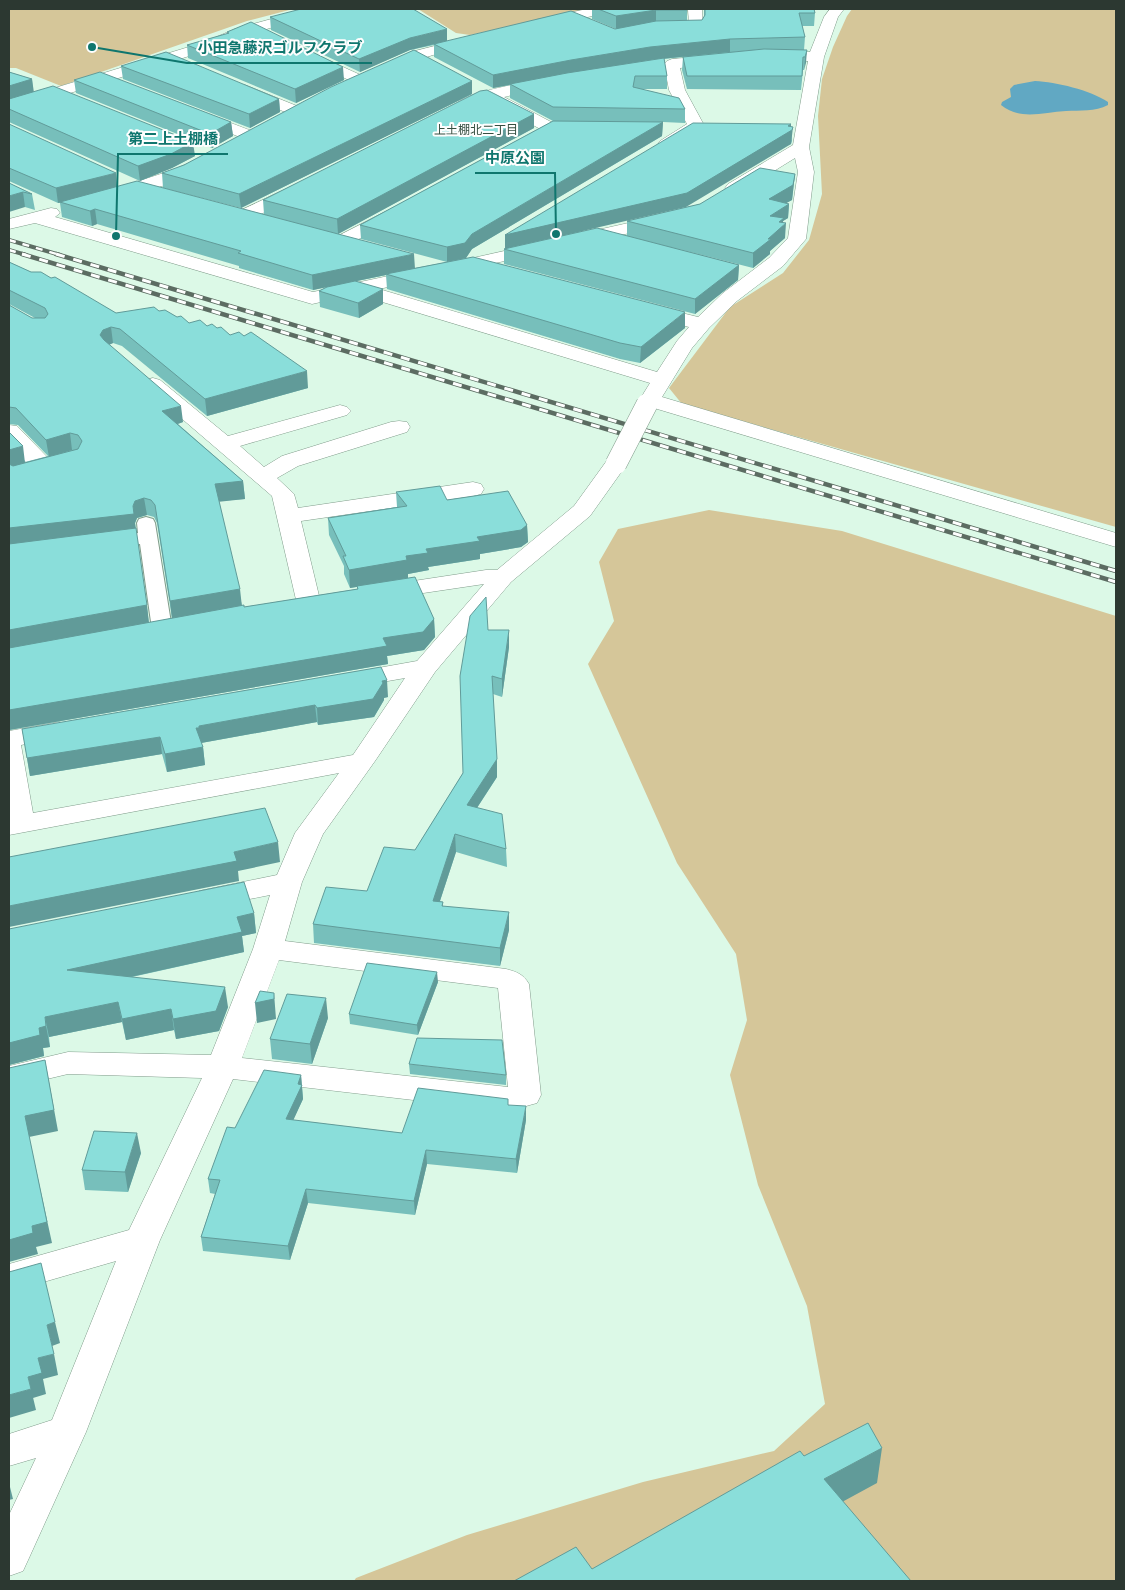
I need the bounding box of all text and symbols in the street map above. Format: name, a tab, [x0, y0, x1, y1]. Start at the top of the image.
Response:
callout: 小田急藤沢ゴルフクラブ	[187, 33, 372, 63]
text: 小田急藤沢ゴルフクラブ	[197, 37, 363, 58]
district label: 上土棚北二丁目	[434, 121, 518, 138]
callout: 第二上土棚橋	[118, 124, 228, 154]
text: 第二上土棚橋	[128, 128, 219, 149]
callout: 中原公園	[475, 143, 555, 173]
text: 中原公園	[485, 147, 545, 168]

